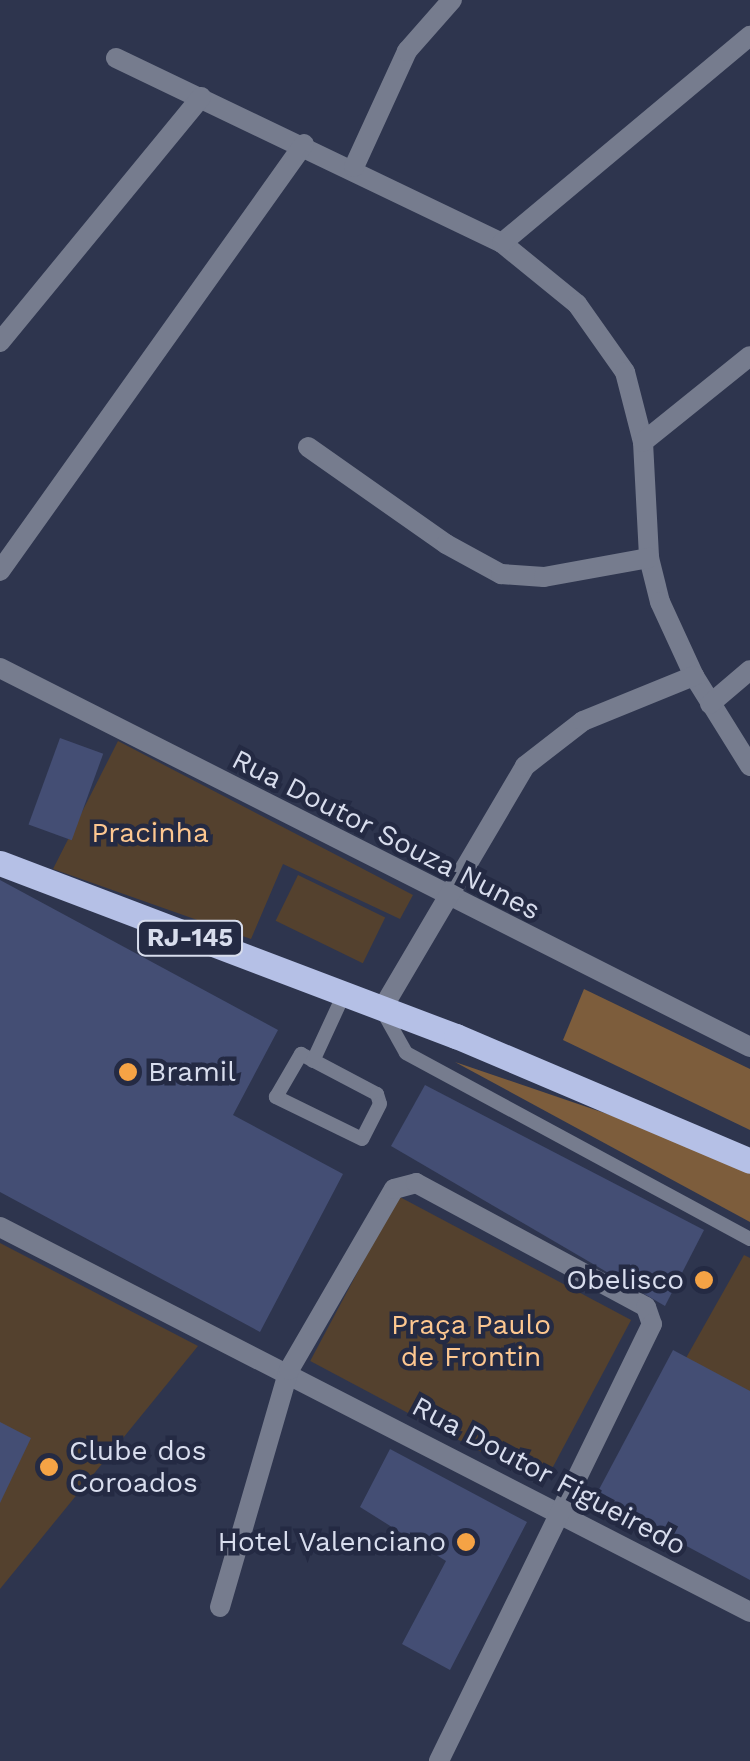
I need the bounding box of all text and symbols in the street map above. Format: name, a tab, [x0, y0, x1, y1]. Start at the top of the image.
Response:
street label: Rua Doutor Souza Nunes	[226, 742, 546, 928]
park label: Pracinha	[91, 816, 209, 850]
road number: RJ-145	[135, 918, 245, 958]
place label: Bramil	[148, 1055, 236, 1089]
marker: Bramil	[117, 1061, 139, 1083]
place label: Obelisco	[566, 1263, 684, 1297]
marker: Obelisco	[693, 1269, 715, 1291]
park label: Praça Paulo de Frontin	[391, 1308, 551, 1374]
street label: Rua Doutor Figueiredo	[406, 1389, 692, 1563]
place label: Clube dos Coroados	[69, 1434, 206, 1500]
marker: Clube dos Coroados	[38, 1456, 60, 1478]
place label: Hotel Valenciano	[216, 1525, 446, 1559]
marker: Hotel Valenciano	[455, 1531, 477, 1553]

